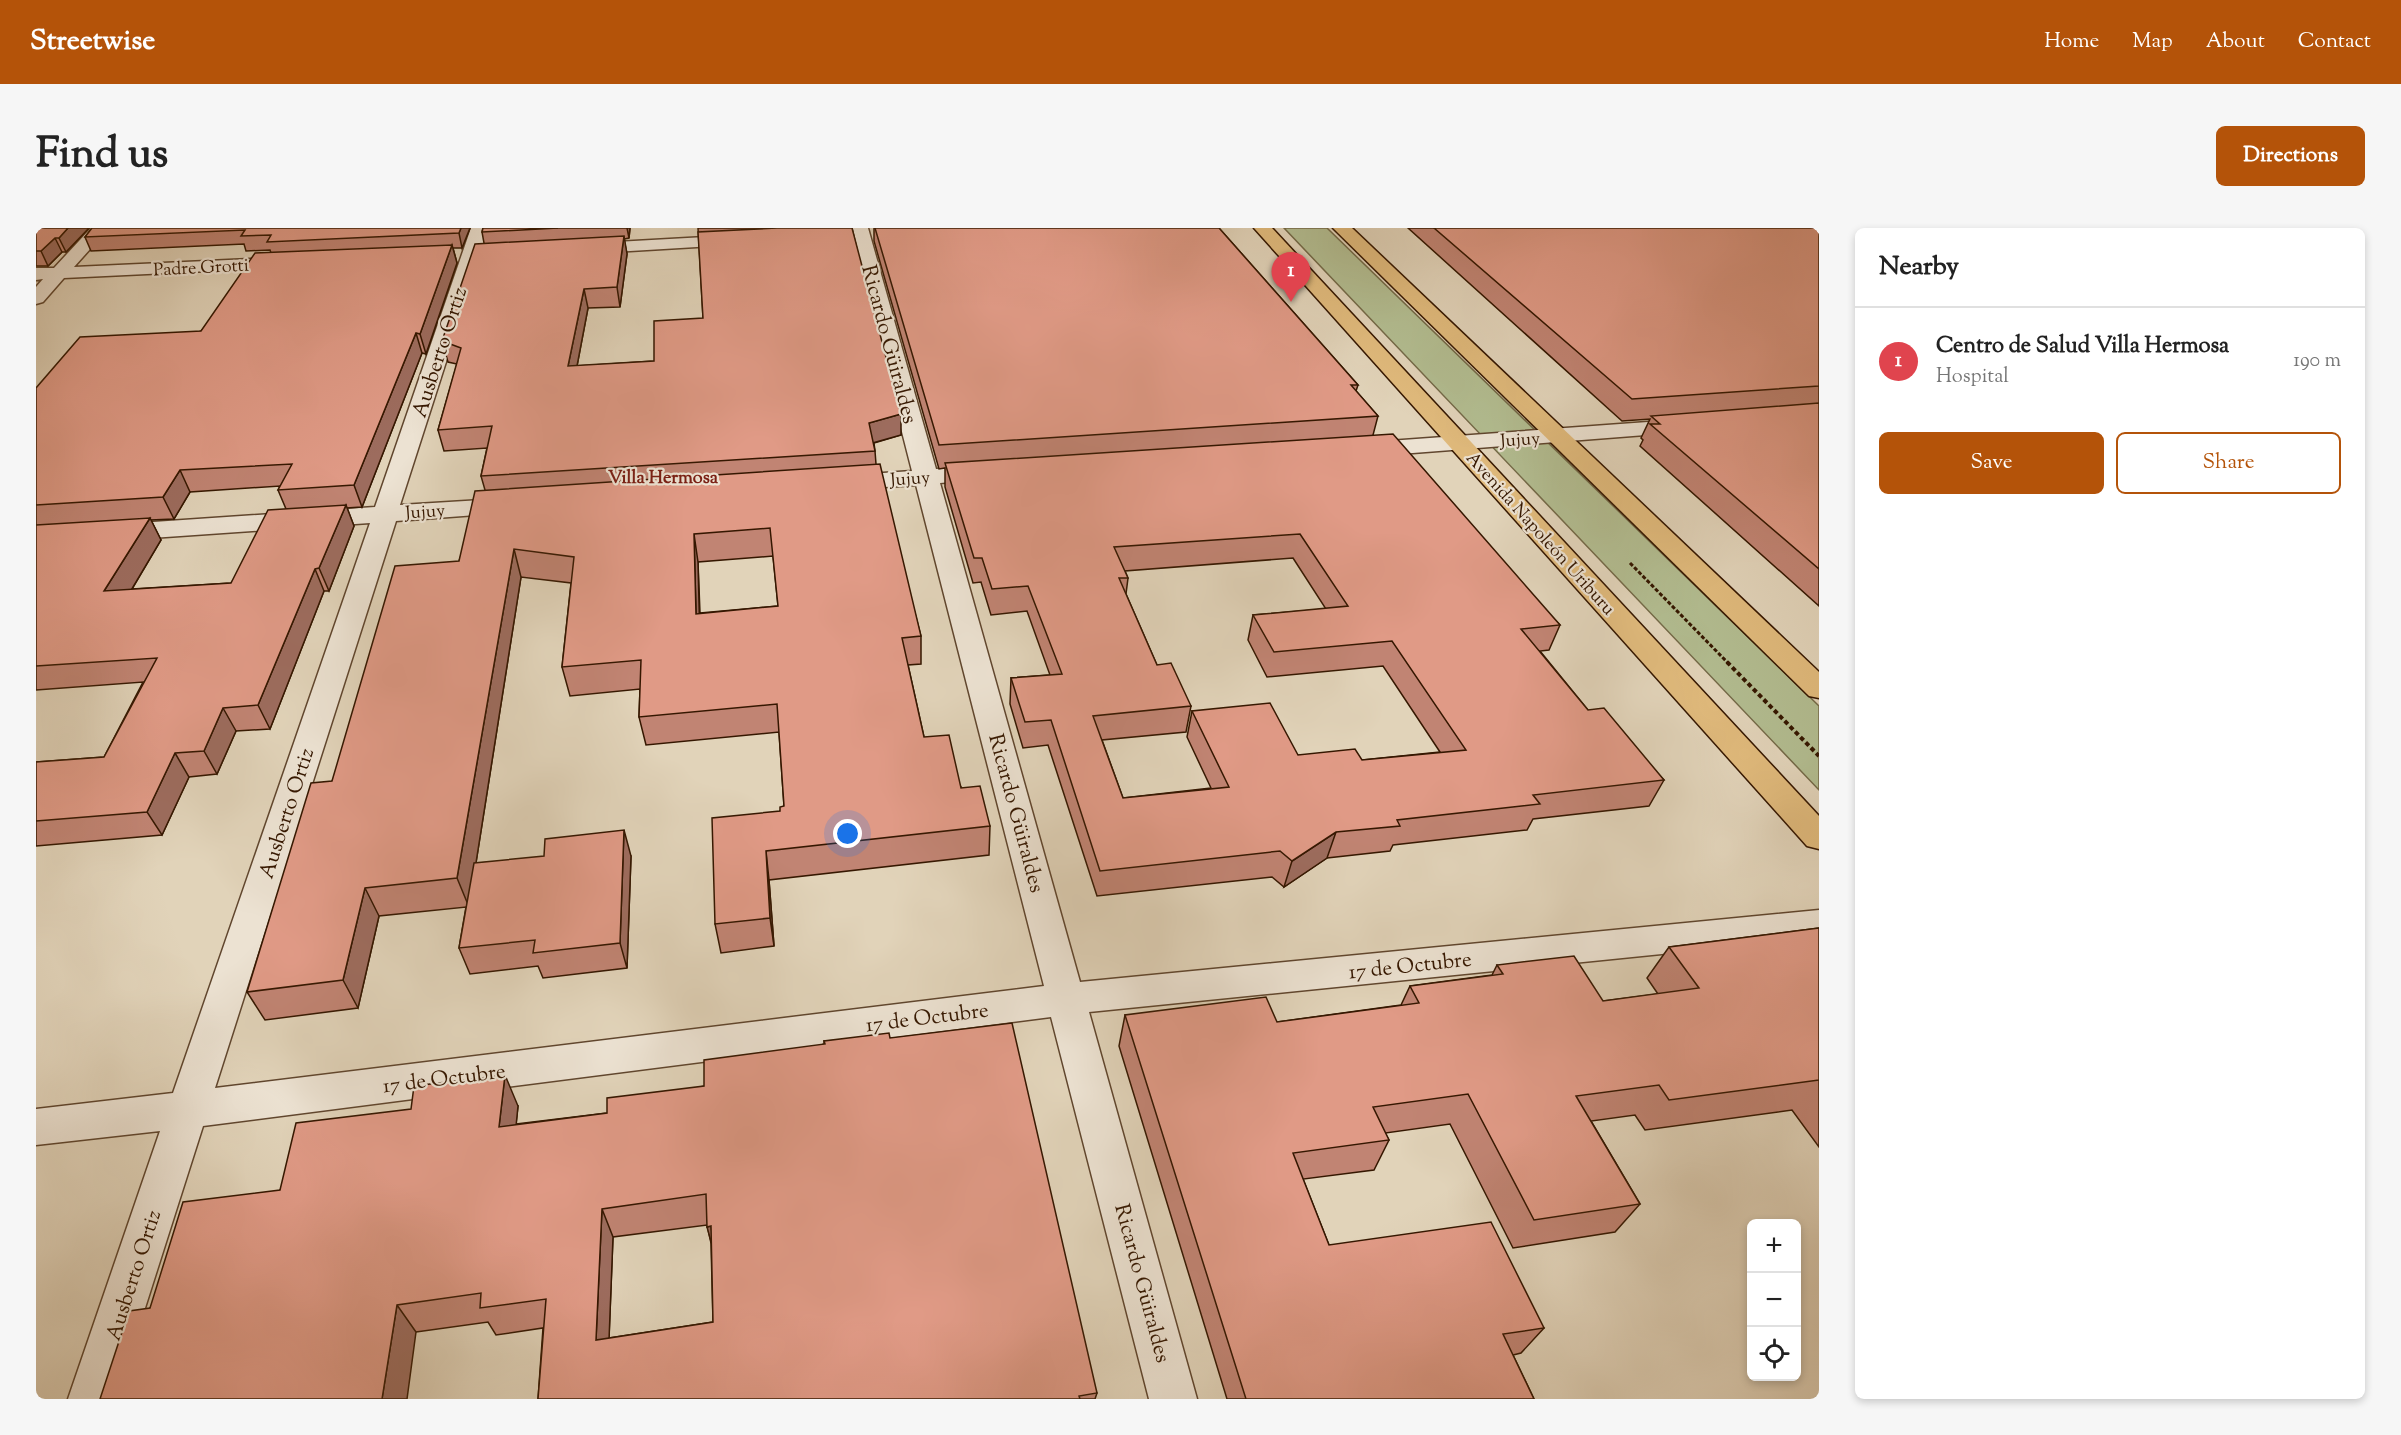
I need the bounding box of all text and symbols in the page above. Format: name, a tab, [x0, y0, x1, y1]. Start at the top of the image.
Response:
text: Streetwise	[30, 22, 155, 62]
text: Home	[2044, 27, 2099, 57]
text: Map	[2132, 27, 2173, 57]
text: About	[2206, 27, 2265, 57]
text: Contact	[2298, 27, 2371, 57]
text: Find us	[36, 126, 168, 186]
button: Directions	[2216, 126, 2365, 186]
text: Nearby	[1879, 249, 1959, 286]
pin: 1	[1272, 253, 1310, 302]
street label: Padre Grotti	[153, 254, 250, 284]
street label: Ricardo Güiraldes	[852, 262, 924, 427]
street label: Ausberto Ortiz	[406, 283, 476, 422]
text: Centro de Salud Villa Hermosa	[1936, 331, 2229, 363]
text: 1	[1895, 347, 1902, 376]
text: 190 m	[2293, 347, 2341, 376]
text: Hospital	[1936, 363, 2009, 392]
street label: Jujuy	[1498, 427, 1541, 455]
button: Save	[1879, 432, 2104, 494]
button: Share	[2116, 432, 2341, 494]
street label: Avenida Napoleón Uriburu	[1459, 447, 1620, 622]
district label: Villa Hermosa	[608, 466, 719, 492]
street label: Jujuy	[888, 466, 931, 494]
street label: Jujuy	[403, 499, 446, 527]
street label: Ricardo Güiraldes	[979, 731, 1051, 896]
street label: Ausberto Ortiz	[253, 744, 323, 883]
your location	[833, 819, 862, 848]
street label: 17 de Octubre	[1347, 946, 1473, 988]
street label: 17 de Octubre	[864, 997, 990, 1041]
street label: 17 de Octubre	[381, 1058, 507, 1102]
street label: Ricardo Güiraldes	[1105, 1201, 1177, 1366]
street label: Ausberto Ortiz	[100, 1206, 170, 1345]
map controls	[1747, 1219, 1801, 1381]
button: +	[1747, 1219, 1801, 1273]
button: −	[1747, 1273, 1801, 1327]
button: locate	[1747, 1327, 1801, 1381]

